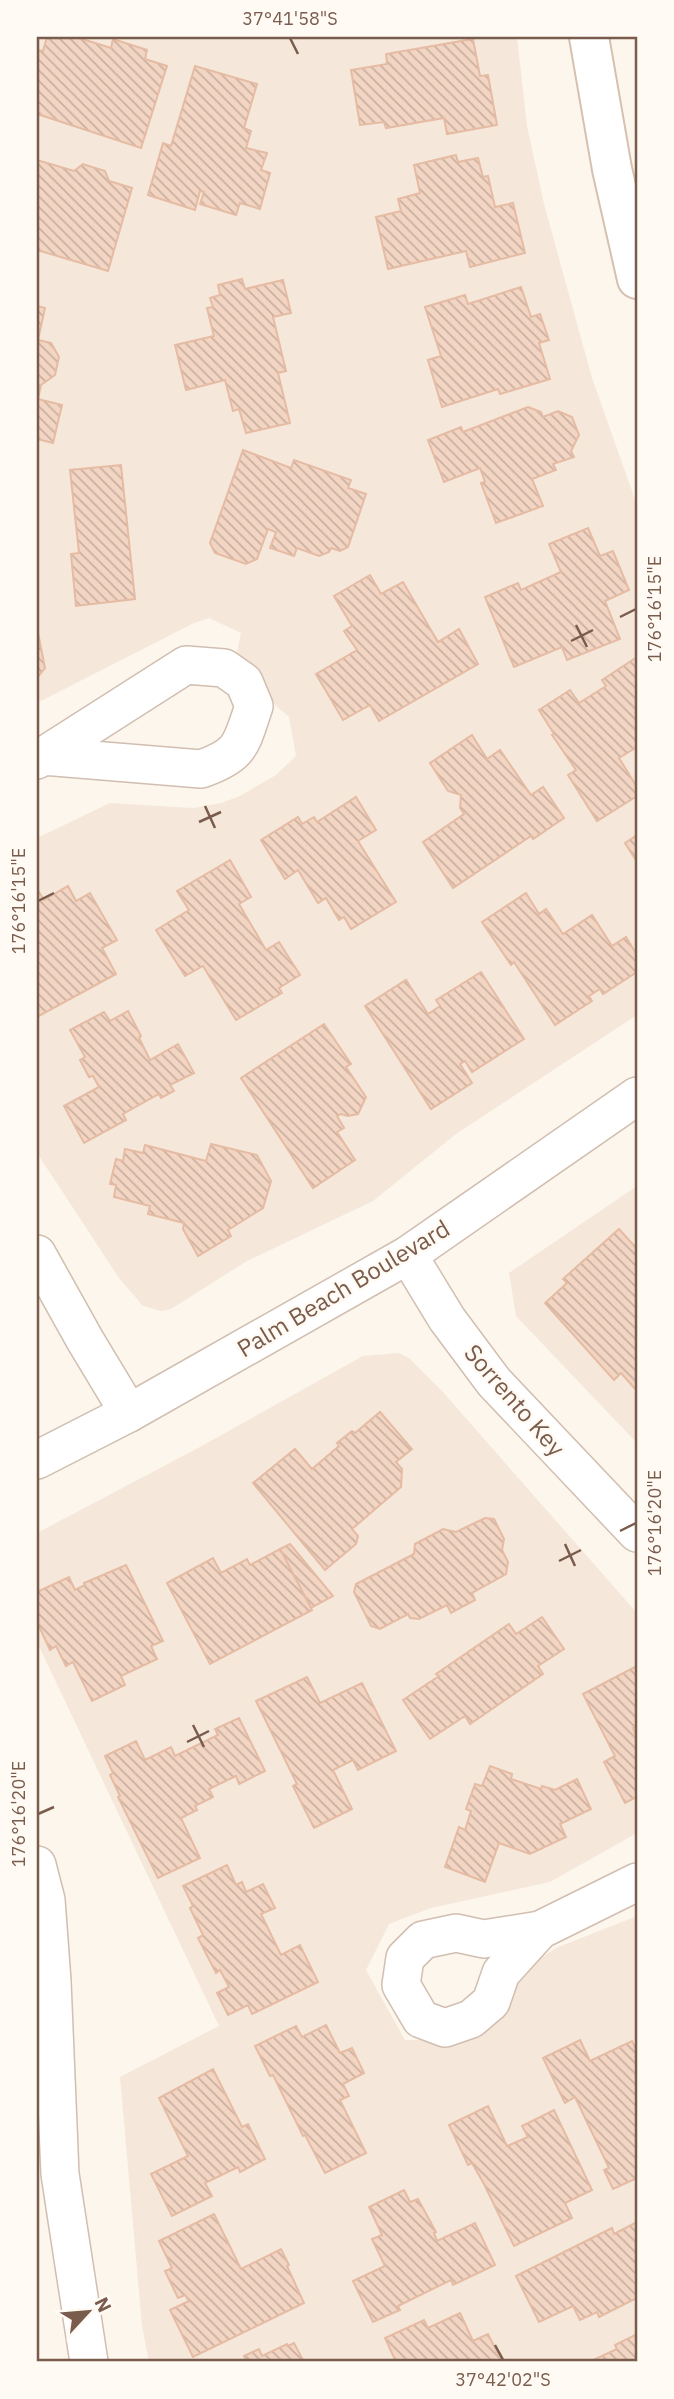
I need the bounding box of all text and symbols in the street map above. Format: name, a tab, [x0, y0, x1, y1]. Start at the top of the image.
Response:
text: 37°41'58"S	[242, 7, 338, 30]
text: 176°16'15"E	[643, 556, 666, 662]
text: 176°16'15"E	[7, 848, 30, 954]
street label: Palm Beach Boulevard	[231, 1212, 455, 1364]
street label: Sorrento Key	[457, 1337, 573, 1463]
text: 176°16'20"E	[643, 1470, 666, 1576]
text: 176°16'20"E	[7, 1761, 30, 1867]
north arrow	[52, 2276, 122, 2346]
text: N	[89, 2293, 117, 2316]
text: 37°42'02"S	[455, 2368, 551, 2391]

